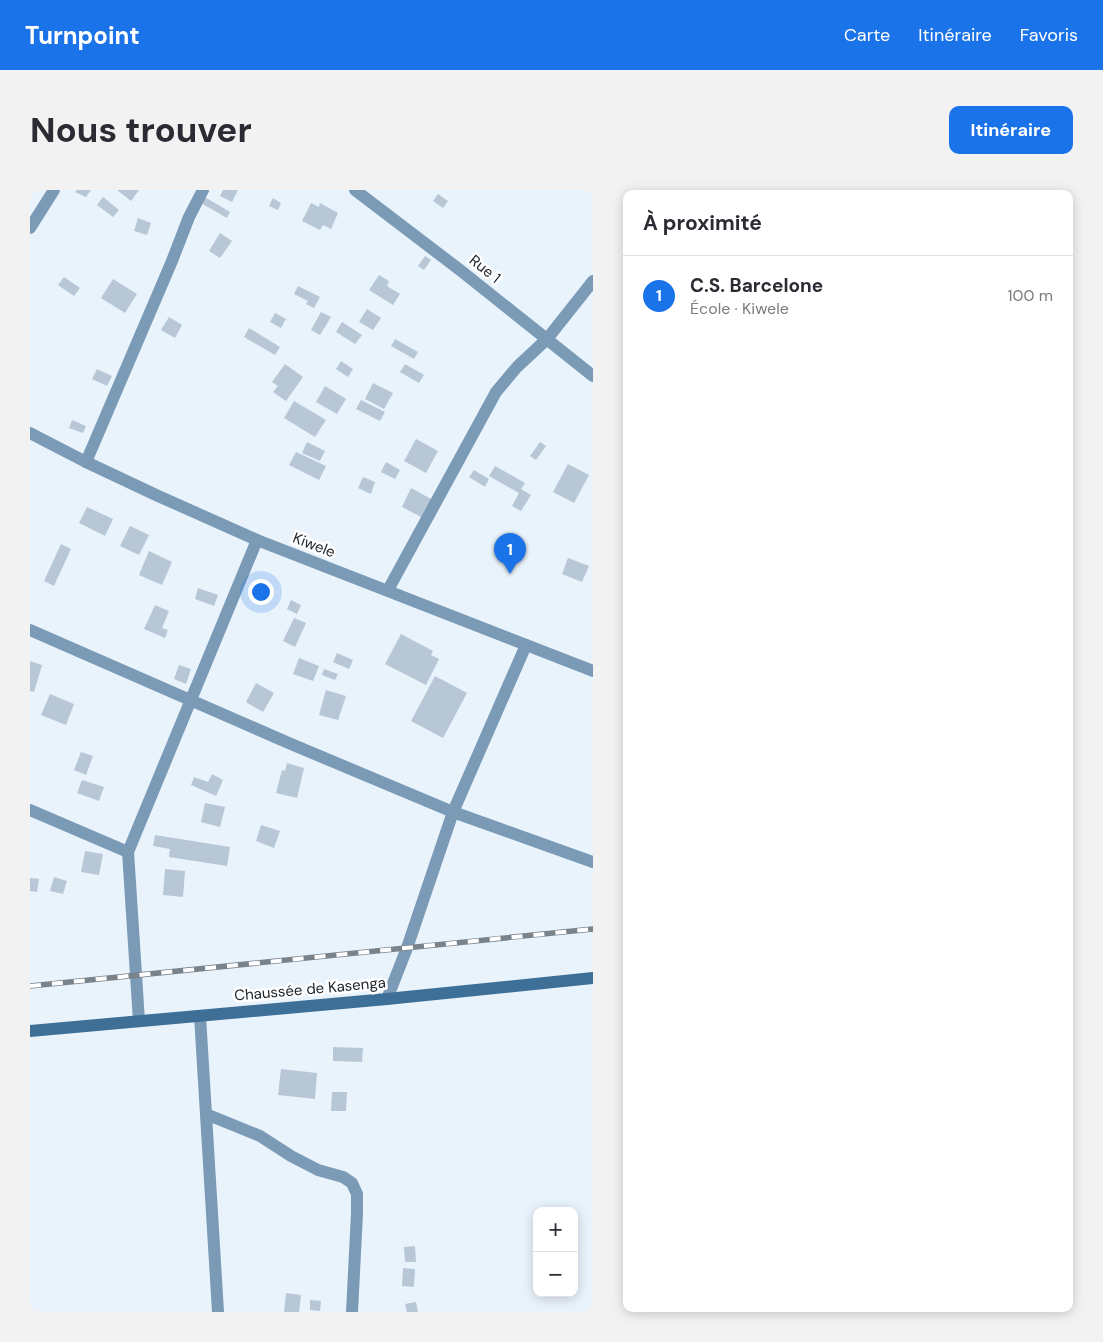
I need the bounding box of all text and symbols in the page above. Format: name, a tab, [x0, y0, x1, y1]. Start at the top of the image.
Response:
text: Turnpoint	[25, 20, 140, 51]
text: Carte	[844, 23, 890, 47]
text: Itinéraire	[918, 23, 992, 47]
text: Favoris	[1020, 23, 1078, 47]
button: Itinéraire	[949, 106, 1073, 154]
text: Nous trouver	[30, 107, 252, 153]
text: À proximité	[643, 209, 762, 237]
street label: Rue 1	[465, 250, 505, 288]
text: C.S. Barcelone	[690, 273, 823, 298]
text: 1	[656, 285, 662, 306]
text: 100 m	[1008, 285, 1053, 306]
text: École · Kiwele	[690, 298, 789, 319]
street label: Kiwele	[290, 528, 338, 562]
pin: 1	[494, 533, 526, 574]
your location	[248, 579, 274, 605]
street label: Chaussée de Kasenga	[233, 972, 387, 1006]
map controls	[533, 1207, 578, 1297]
button: +	[533, 1207, 578, 1252]
button: −	[533, 1252, 578, 1297]

